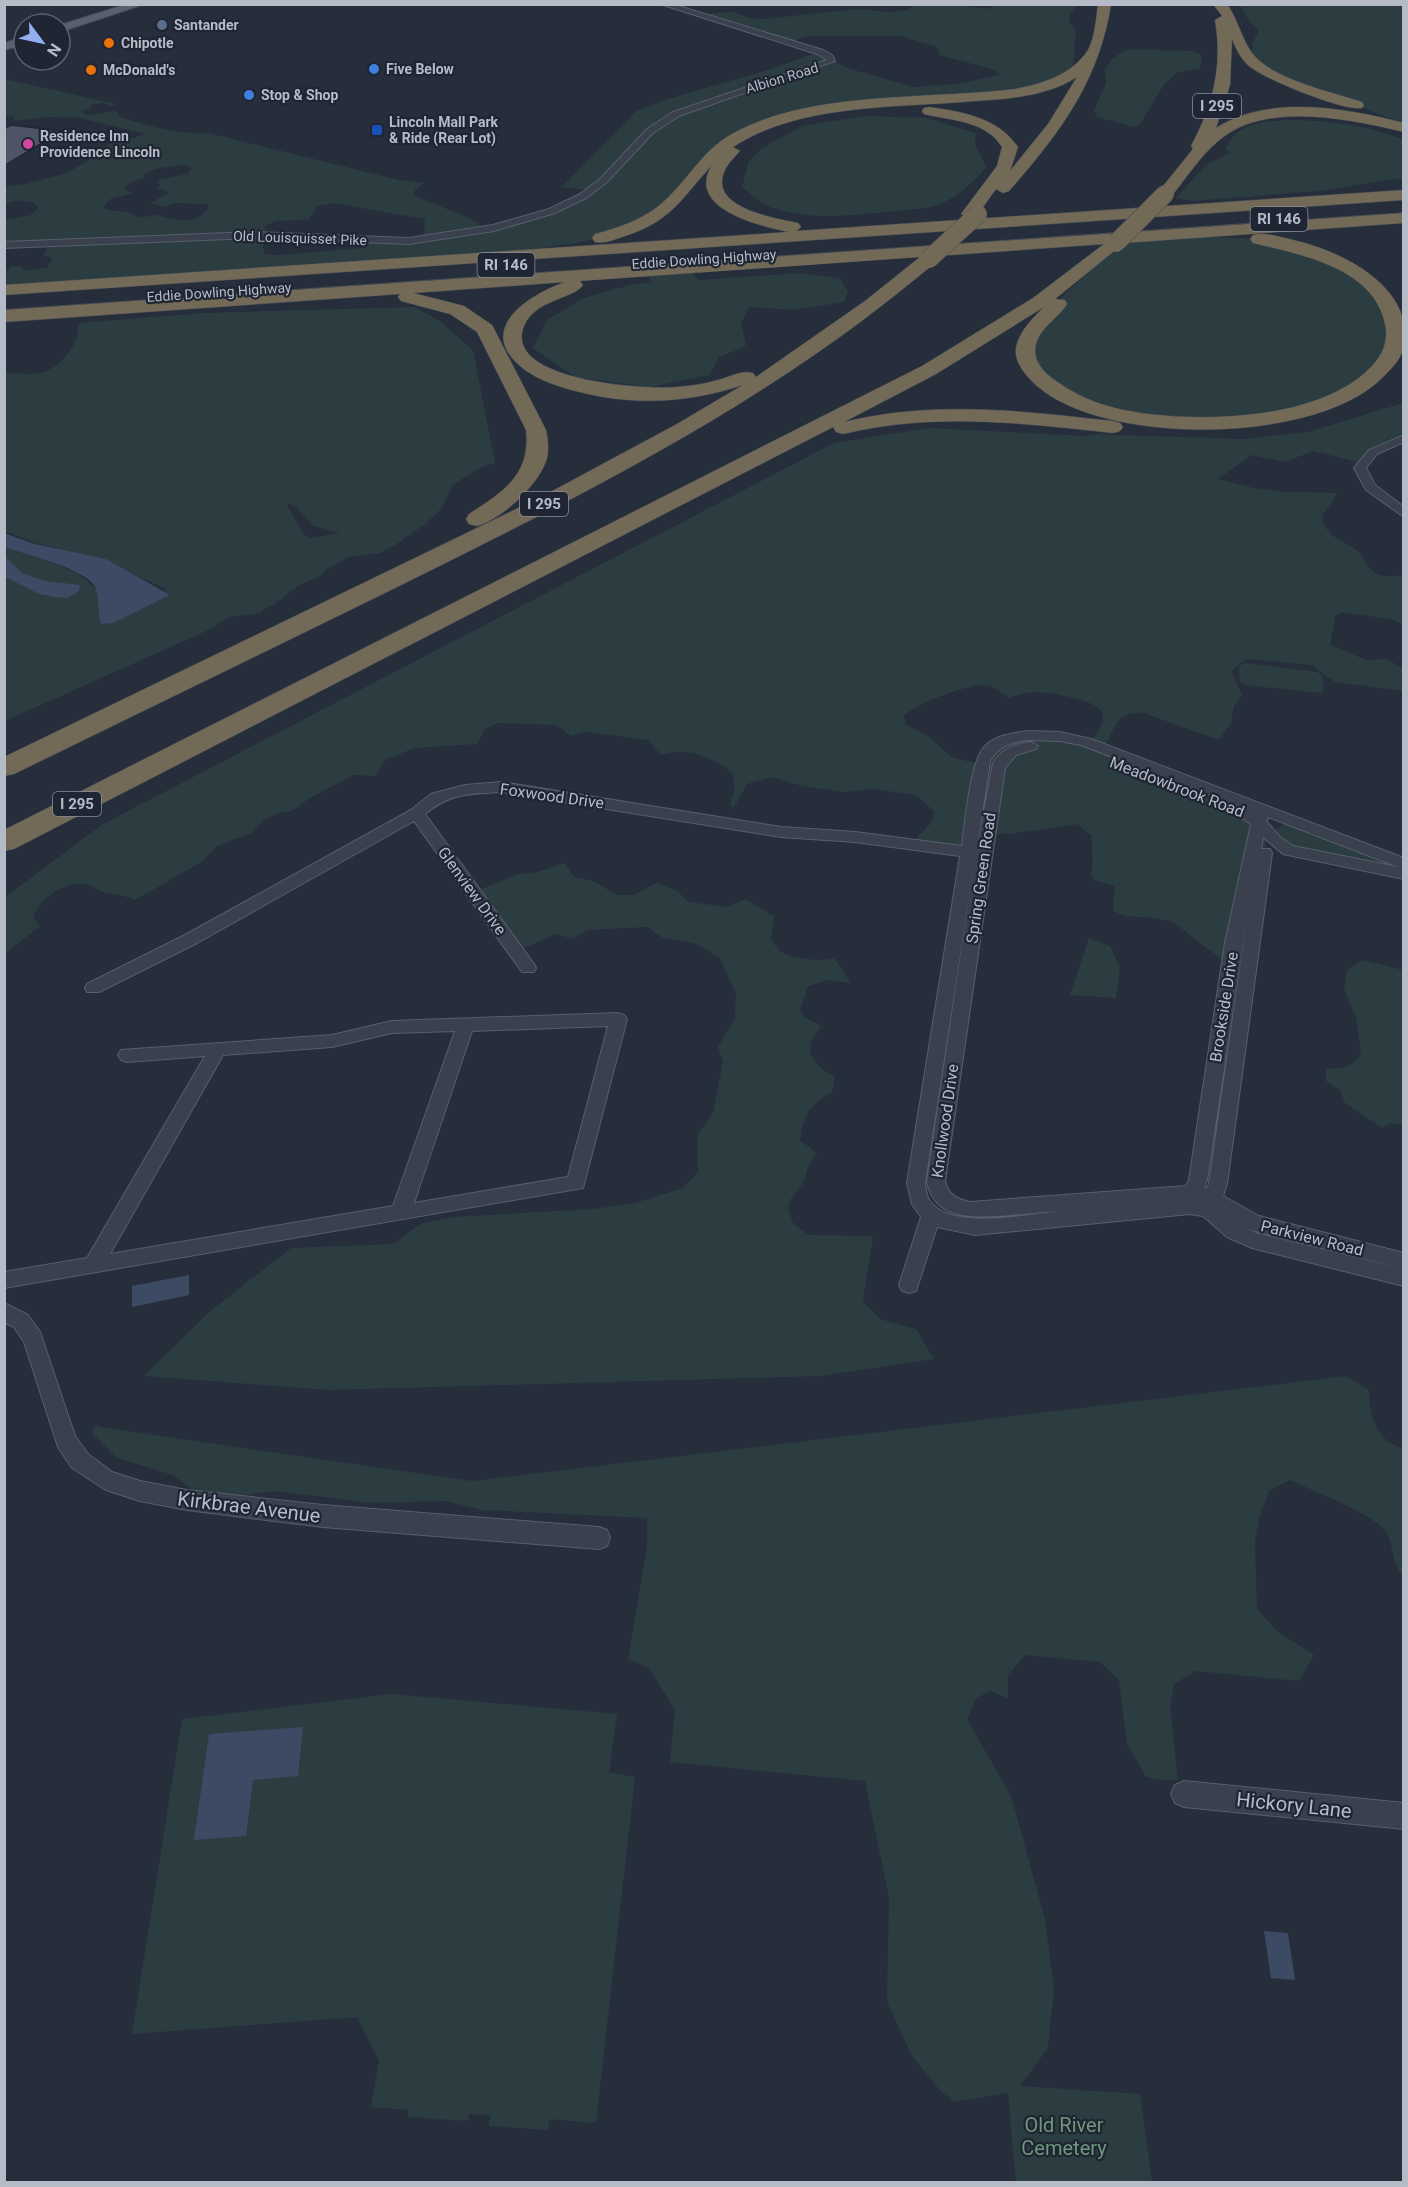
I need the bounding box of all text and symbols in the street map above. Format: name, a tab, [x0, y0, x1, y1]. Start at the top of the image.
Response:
north arrow	[12, 12, 72, 72]
place label: Santander	[174, 17, 239, 33]
marker: Santander	[155, 18, 169, 32]
place label: Chipotle	[121, 35, 174, 51]
marker: Chipotle	[102, 36, 116, 50]
text: N	[43, 40, 65, 60]
street label: Albion Road	[744, 59, 820, 97]
place label: Five Below	[386, 61, 455, 77]
place label: McDonald's	[103, 62, 175, 78]
marker: Five Below	[367, 62, 381, 76]
marker: McDonald's	[84, 63, 98, 77]
place label: Stop & Shop	[261, 87, 338, 103]
marker: Stop & Shop	[242, 88, 256, 102]
road number: I 295	[1193, 94, 1241, 118]
place label: Lincoln Mall Park & Ride (Rear Lot)	[389, 114, 499, 147]
marker: Lincoln Mall Park & Ride (Rear Lot)	[370, 123, 384, 137]
place label: Residence Inn Providence Lincoln	[40, 128, 160, 160]
marker: Residence Inn Providence Lincoln	[21, 137, 35, 151]
road number: RI 146	[1250, 207, 1308, 231]
street label: Old Louisquisset Pike	[233, 228, 367, 248]
street label: Eddie Dowling Highway	[631, 246, 777, 272]
road number: RI 146	[478, 253, 534, 277]
street label: Eddie Dowling Highway	[146, 279, 292, 305]
road number: I 295	[520, 492, 568, 516]
street label: Meadowbrook Road	[1107, 753, 1247, 821]
street label: Foxwood Drive	[499, 779, 605, 813]
road number: I 295	[53, 792, 101, 816]
street label: Spring Green Road	[962, 811, 1000, 945]
street label: Glenview Drive	[434, 843, 510, 939]
street label: Brookside Drive	[1206, 951, 1242, 1063]
street label: Knollwood Drive	[928, 1063, 962, 1179]
street label: Parkview Road	[1259, 1216, 1365, 1260]
street label: Kirkbrae Avenue	[176, 1486, 322, 1528]
street label: Hickory Lane	[1235, 1787, 1353, 1823]
park label: Old River Cemetery	[1021, 2113, 1107, 2160]

